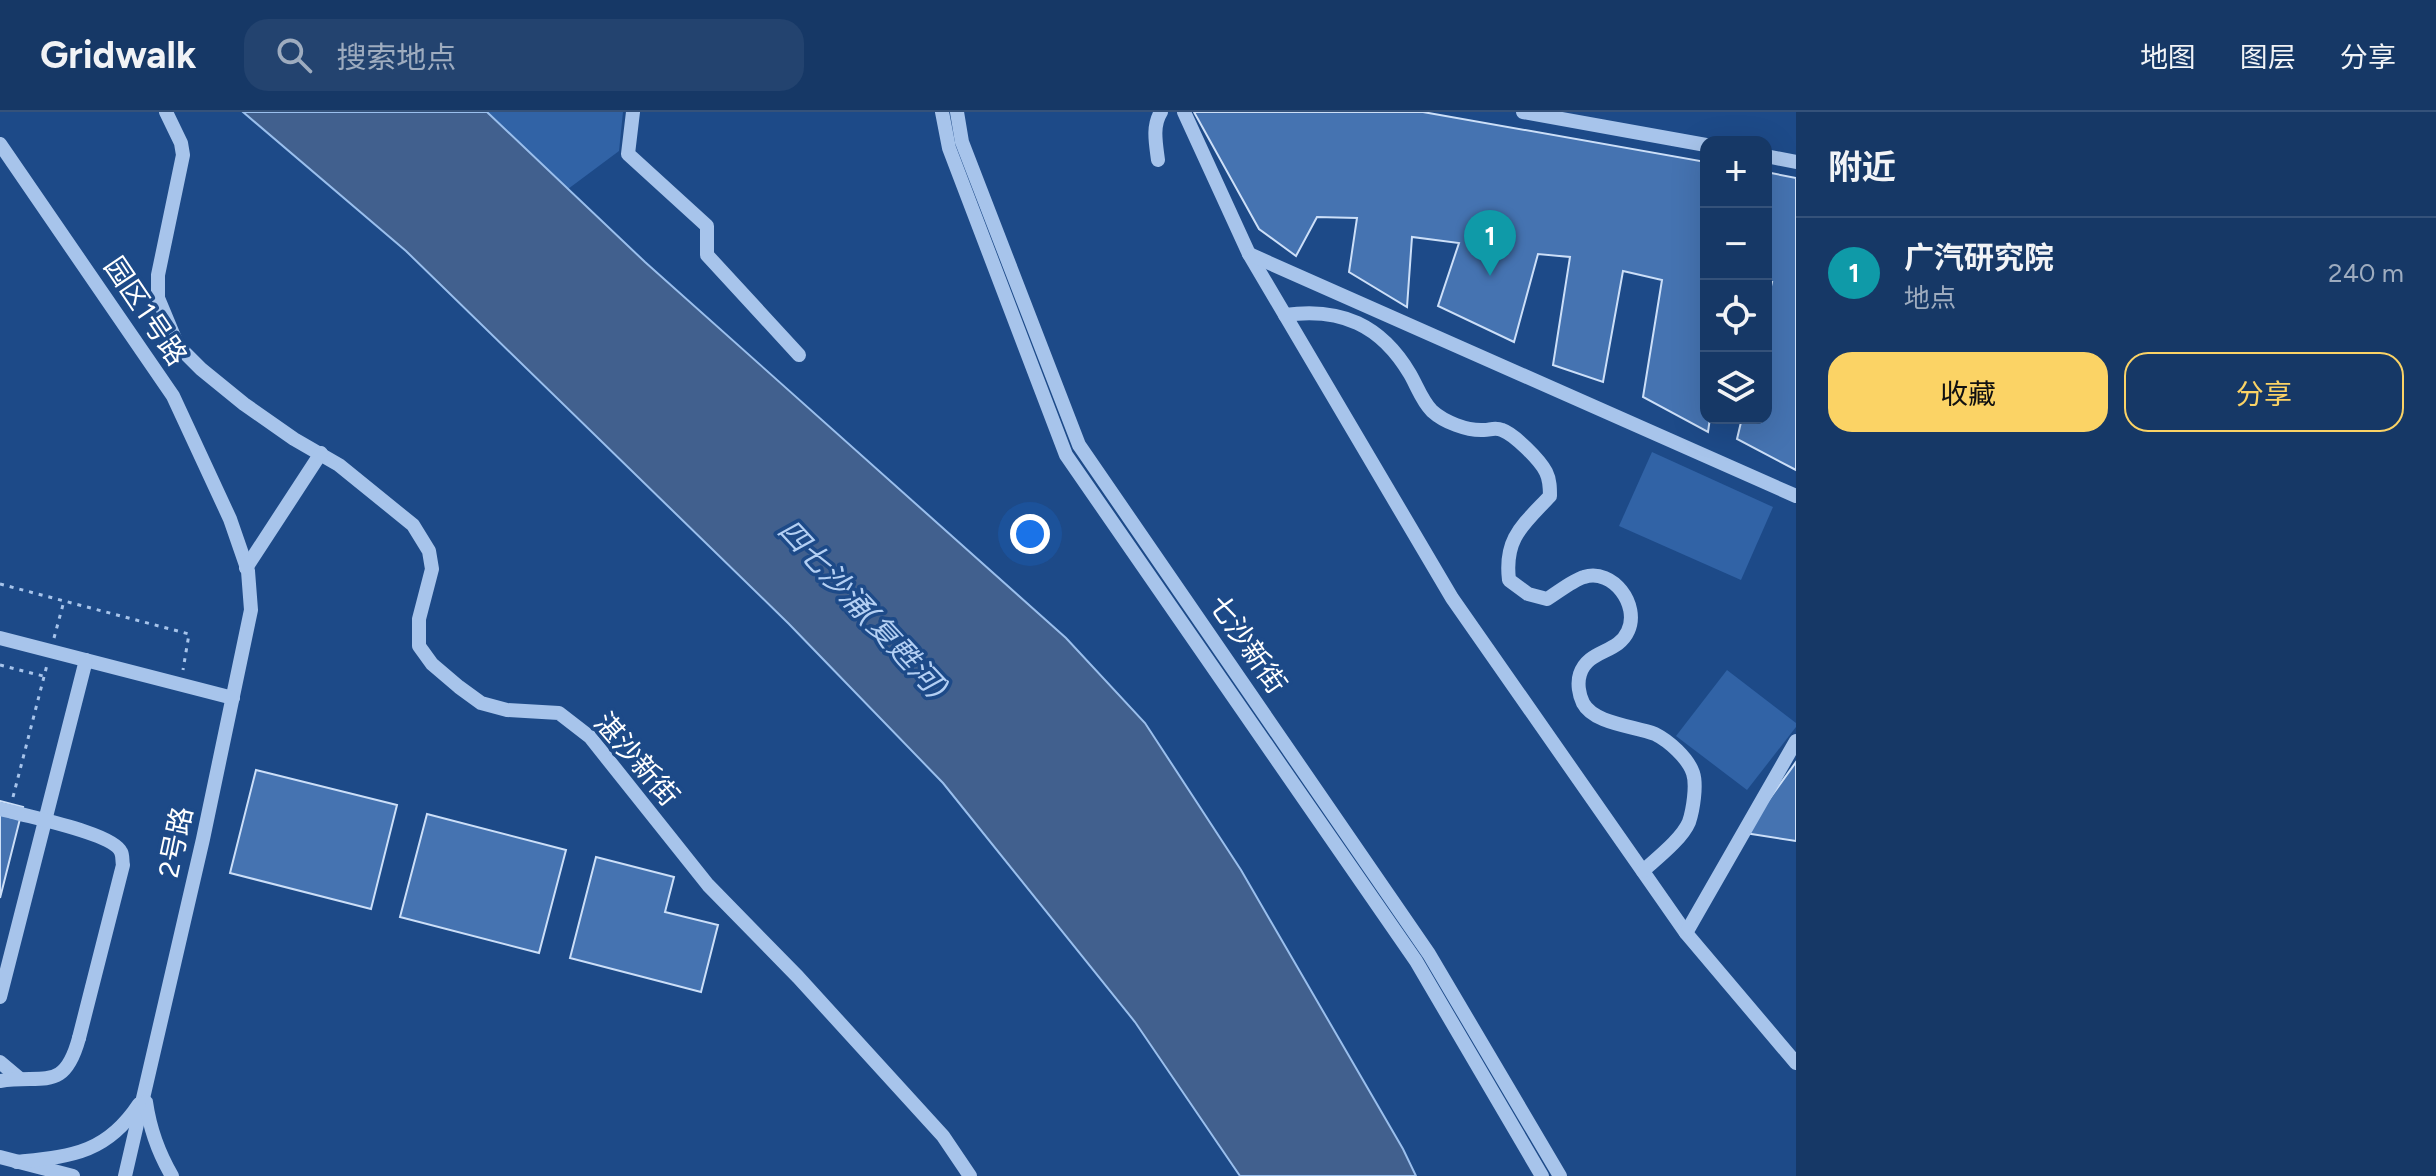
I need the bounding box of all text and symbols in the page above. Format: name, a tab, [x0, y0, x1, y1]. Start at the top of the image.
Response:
search box	[244, 19, 804, 91]
text: Gridwalk	[40, 32, 196, 78]
icon: search	[272, 33, 316, 77]
text: 搜索地点	[336, 39, 456, 76]
text: 地图	[2140, 40, 2196, 74]
text: 图层	[2240, 40, 2296, 74]
text: 分享	[2340, 40, 2396, 74]
map controls	[1700, 136, 1772, 424]
button: +	[1700, 136, 1772, 208]
text: 附近	[1828, 147, 1896, 188]
button: −	[1700, 208, 1772, 280]
pin: 1	[1464, 210, 1516, 276]
text: 广汽研究院	[1904, 239, 2054, 276]
street label: 园区1号路	[97, 250, 195, 372]
text: 1	[1849, 257, 1859, 289]
text: 240 m	[2328, 257, 2404, 289]
button: locate	[1700, 280, 1772, 352]
text: 地点	[1904, 282, 1956, 314]
button: layers	[1700, 352, 1772, 424]
button: 收藏	[1828, 352, 2108, 432]
button: 分享	[2124, 352, 2404, 432]
water label: 四七沙涌(复甦河)	[771, 512, 955, 706]
your location	[1010, 514, 1050, 554]
street label: 七沙新街	[1202, 588, 1294, 700]
street label: 湛沙新街	[587, 706, 687, 812]
street label: 2号路	[151, 803, 199, 881]

